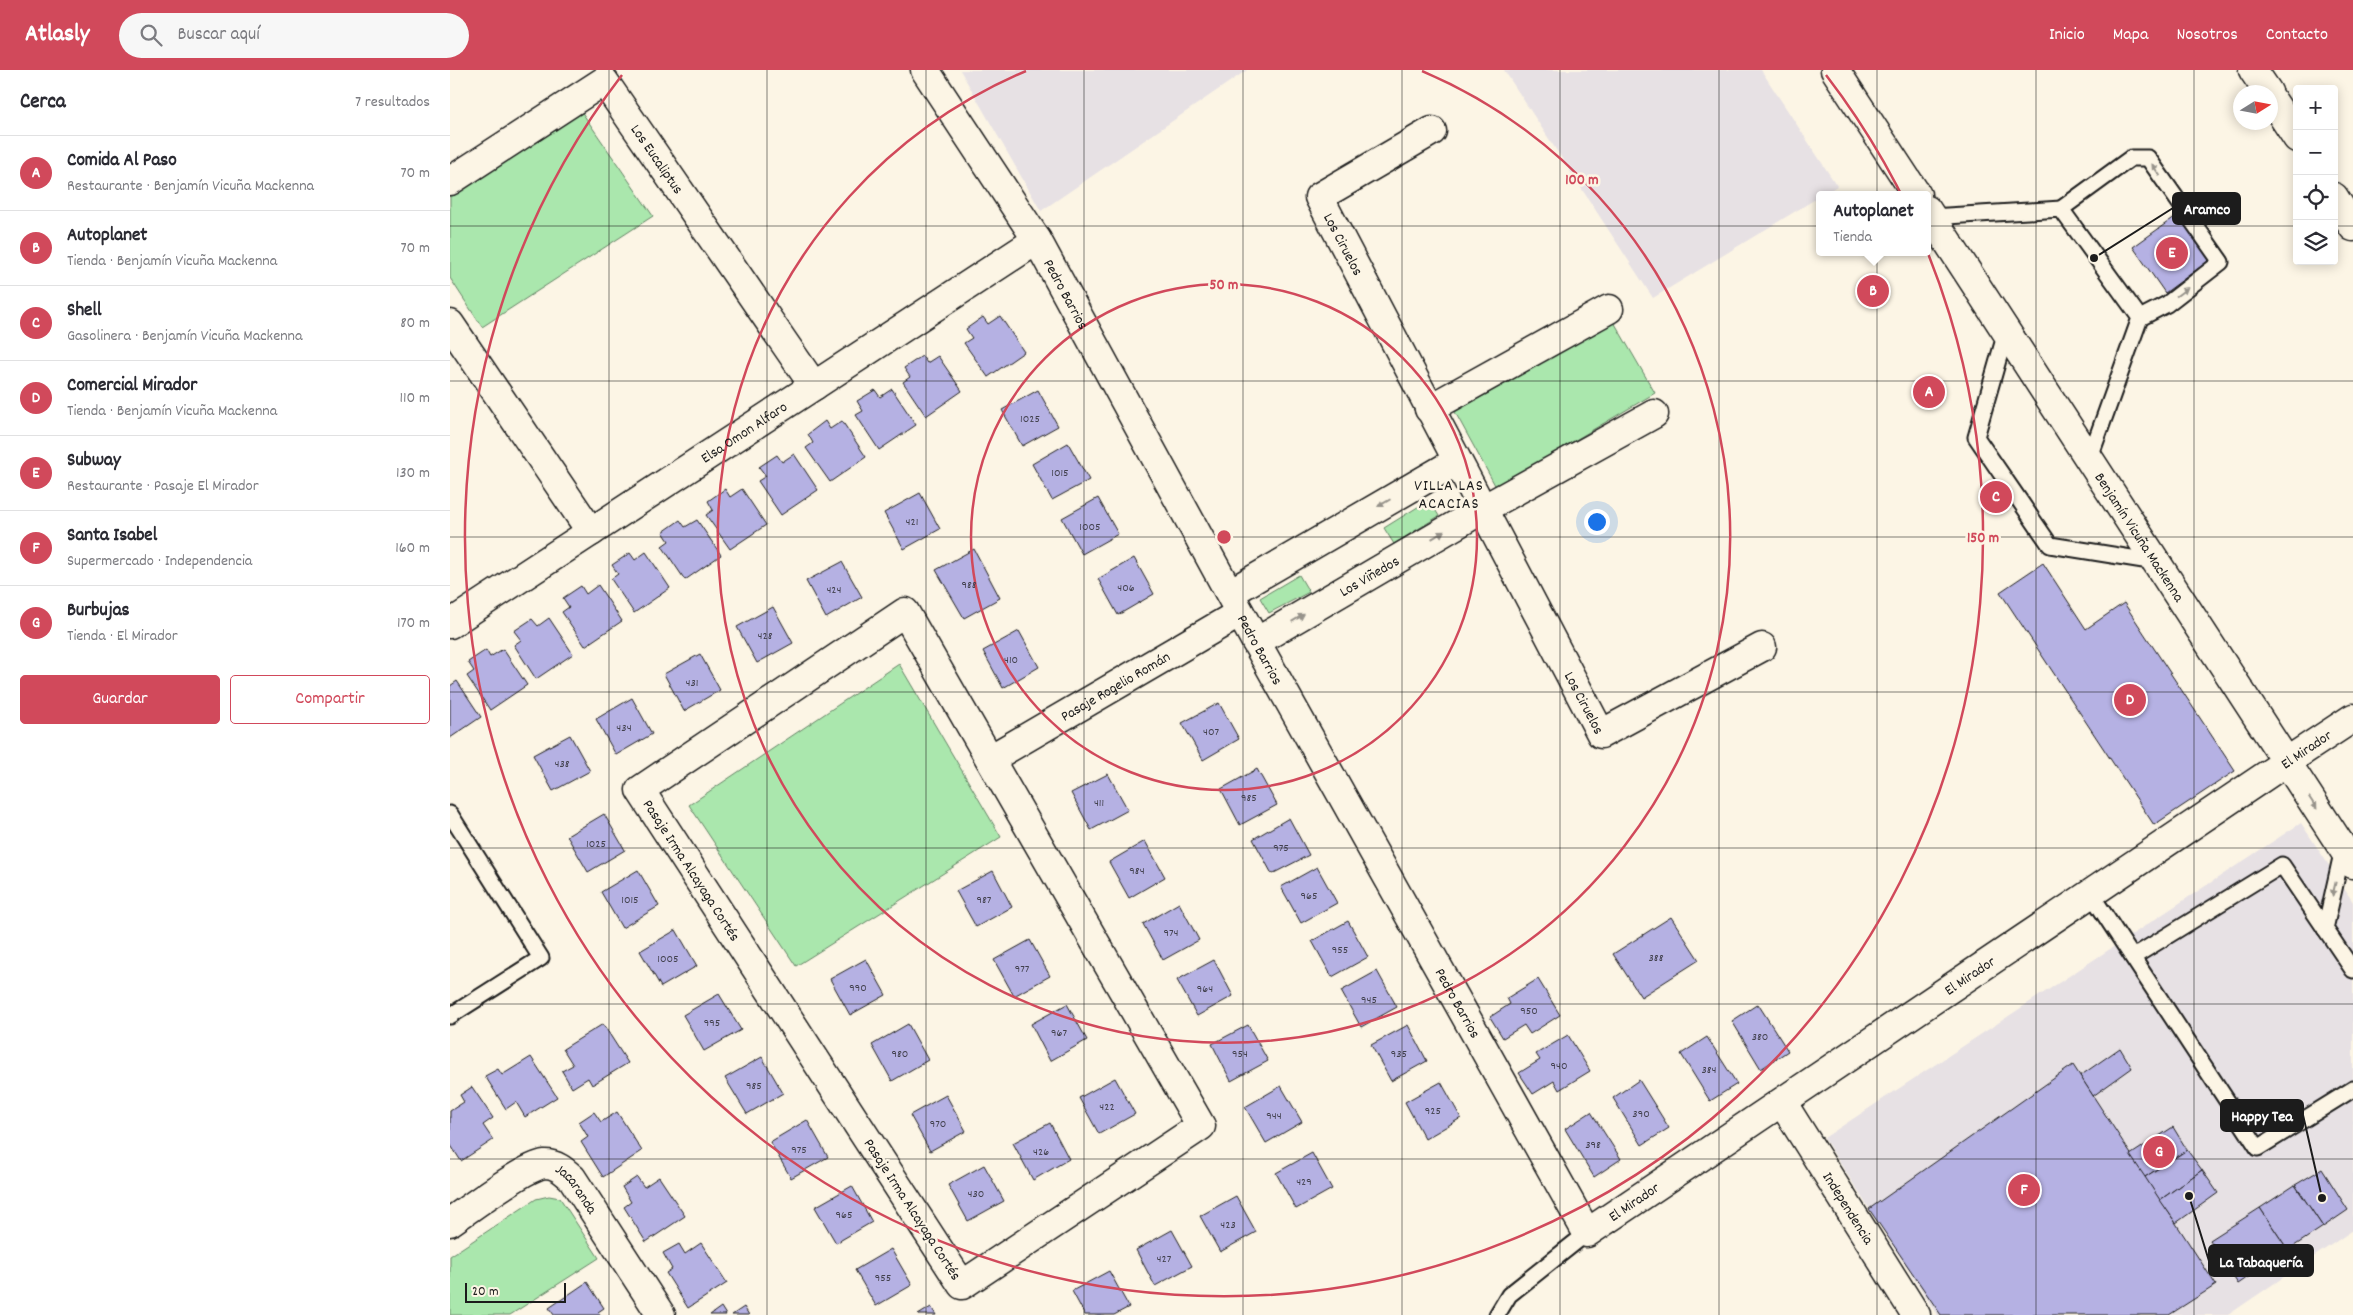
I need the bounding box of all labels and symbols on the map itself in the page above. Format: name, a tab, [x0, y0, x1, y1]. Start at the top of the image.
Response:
north arrow	[2233, 85, 2278, 130]
street label: Los Eucaliptus	[624, 120, 688, 199]
one-way arrow	[2151, 163, 2161, 177]
text: 100 m	[1565, 170, 1599, 192]
callout: Aramco	[2173, 193, 2240, 224]
text: Aramco	[2184, 199, 2230, 222]
street label: Los Ciruelos	[1316, 210, 1367, 280]
pin: E	[2156, 234, 2188, 272]
street label: Pedro Barrios	[1036, 256, 1093, 334]
pin: B	[1857, 272, 1889, 310]
text: 50 m	[1210, 275, 1238, 297]
one-way arrow	[2175, 287, 2188, 298]
pin: A	[1913, 373, 1945, 411]
street label: Elsa Omon Alfaro	[697, 397, 793, 470]
house number: 1025	[1020, 411, 1040, 428]
house number: 1015	[1051, 465, 1069, 482]
street label: Benjamín Vicuña Mackenna	[2088, 469, 2189, 608]
district label: VILLA LAS ACACIAS	[1414, 475, 1484, 516]
pin: C	[1980, 478, 2012, 516]
one-way arrow	[1378, 499, 1391, 508]
your location	[1584, 509, 1610, 535]
house number: 421	[906, 514, 918, 531]
house number: 1005	[1079, 519, 1101, 536]
centre of rings	[1215, 528, 1233, 546]
text: 150 m	[1967, 528, 1999, 550]
one-way arrow	[1431, 531, 1446, 539]
street label: Los Viñedos	[1336, 551, 1404, 604]
house number: 988	[961, 577, 977, 594]
house number: 406	[1117, 580, 1135, 597]
house number: 424	[826, 582, 842, 599]
street label: Pedro Barrios	[1230, 611, 1287, 690]
one-way arrow	[1292, 613, 1305, 622]
house number: 428	[757, 628, 773, 645]
street label: Pasaje Rogelio Román	[1057, 647, 1175, 728]
house number: 410	[1004, 652, 1018, 669]
street label: Los Ciruelos	[1557, 668, 1608, 739]
house number: 431	[686, 675, 698, 692]
pin: D	[2114, 681, 2146, 719]
house number: 434	[616, 720, 632, 737]
house number: 407	[1203, 724, 1219, 741]
street label: El Mirador	[2277, 725, 2337, 776]
house number: 438	[554, 756, 570, 773]
house number: 985	[1241, 790, 1257, 807]
house number: 411	[1094, 795, 1104, 812]
street label: Pasaje Irma Alcayaga Cortés	[636, 796, 745, 946]
one-way arrow	[2308, 796, 2318, 810]
house number: 1025	[586, 836, 606, 853]
house number: 975	[1273, 840, 1289, 857]
house number: 984	[1129, 863, 1145, 880]
one-way arrow	[2330, 881, 2338, 896]
house number: 965	[1301, 888, 1317, 905]
house number: 1015	[621, 892, 639, 909]
house number: 987	[977, 892, 992, 909]
house number: 974	[1163, 925, 1179, 942]
house number: 955	[1332, 942, 1348, 959]
house number: 388	[1649, 950, 1664, 967]
house number: 1005	[657, 951, 679, 968]
street label: El Mirador	[1941, 952, 2001, 1002]
house number: 977	[1015, 961, 1030, 978]
street label: Pedro Barrios	[1428, 965, 1485, 1043]
house number: 990	[849, 980, 867, 997]
house number: 964	[1197, 981, 1213, 998]
house number: 945	[1361, 992, 1377, 1009]
house number: 950	[1520, 1003, 1538, 1020]
house number: 995	[704, 1015, 720, 1032]
house number: 967	[1051, 1025, 1067, 1042]
house number: 380	[1752, 1029, 1768, 1046]
house number: 980	[892, 1046, 908, 1063]
house number: 954	[1232, 1046, 1248, 1063]
house number: 935	[1391, 1046, 1407, 1063]
house number: 940	[1550, 1058, 1568, 1075]
house number: 384	[1701, 1062, 1717, 1079]
house number: 985	[746, 1078, 762, 1095]
house number: 422	[1099, 1099, 1115, 1116]
callout: Happy Tea	[2221, 1100, 2303, 1131]
house number: 925	[1425, 1103, 1441, 1120]
house number: 390	[1632, 1106, 1650, 1123]
text: Happy Tea	[2231, 1106, 2294, 1129]
house number: 944	[1266, 1108, 1282, 1125]
house number: 970	[930, 1116, 946, 1133]
pin: G	[2143, 1133, 2175, 1171]
street label: Pasaje Irma Alcayaga Cortés	[857, 1135, 966, 1285]
house number: 398	[1585, 1137, 1601, 1154]
house number: 975	[791, 1142, 807, 1159]
house number: 426	[1033, 1144, 1049, 1161]
street label: Jacaranda	[551, 1159, 602, 1220]
street label: Independencia	[1816, 1168, 1879, 1250]
pin: F	[2008, 1171, 2040, 1209]
house number: 429	[1296, 1174, 1312, 1191]
street label: El Mirador	[1605, 1178, 1665, 1228]
house number: 430	[968, 1186, 984, 1203]
house number: 965	[836, 1207, 852, 1224]
house number: 423	[1220, 1217, 1236, 1234]
callout: La Tabaquería	[2209, 1245, 2313, 1276]
house number: 427	[1157, 1251, 1172, 1268]
text: La Tabaquería	[2219, 1252, 2304, 1275]
house number: 955	[875, 1270, 891, 1287]
scale bar	[465, 1280, 566, 1303]

